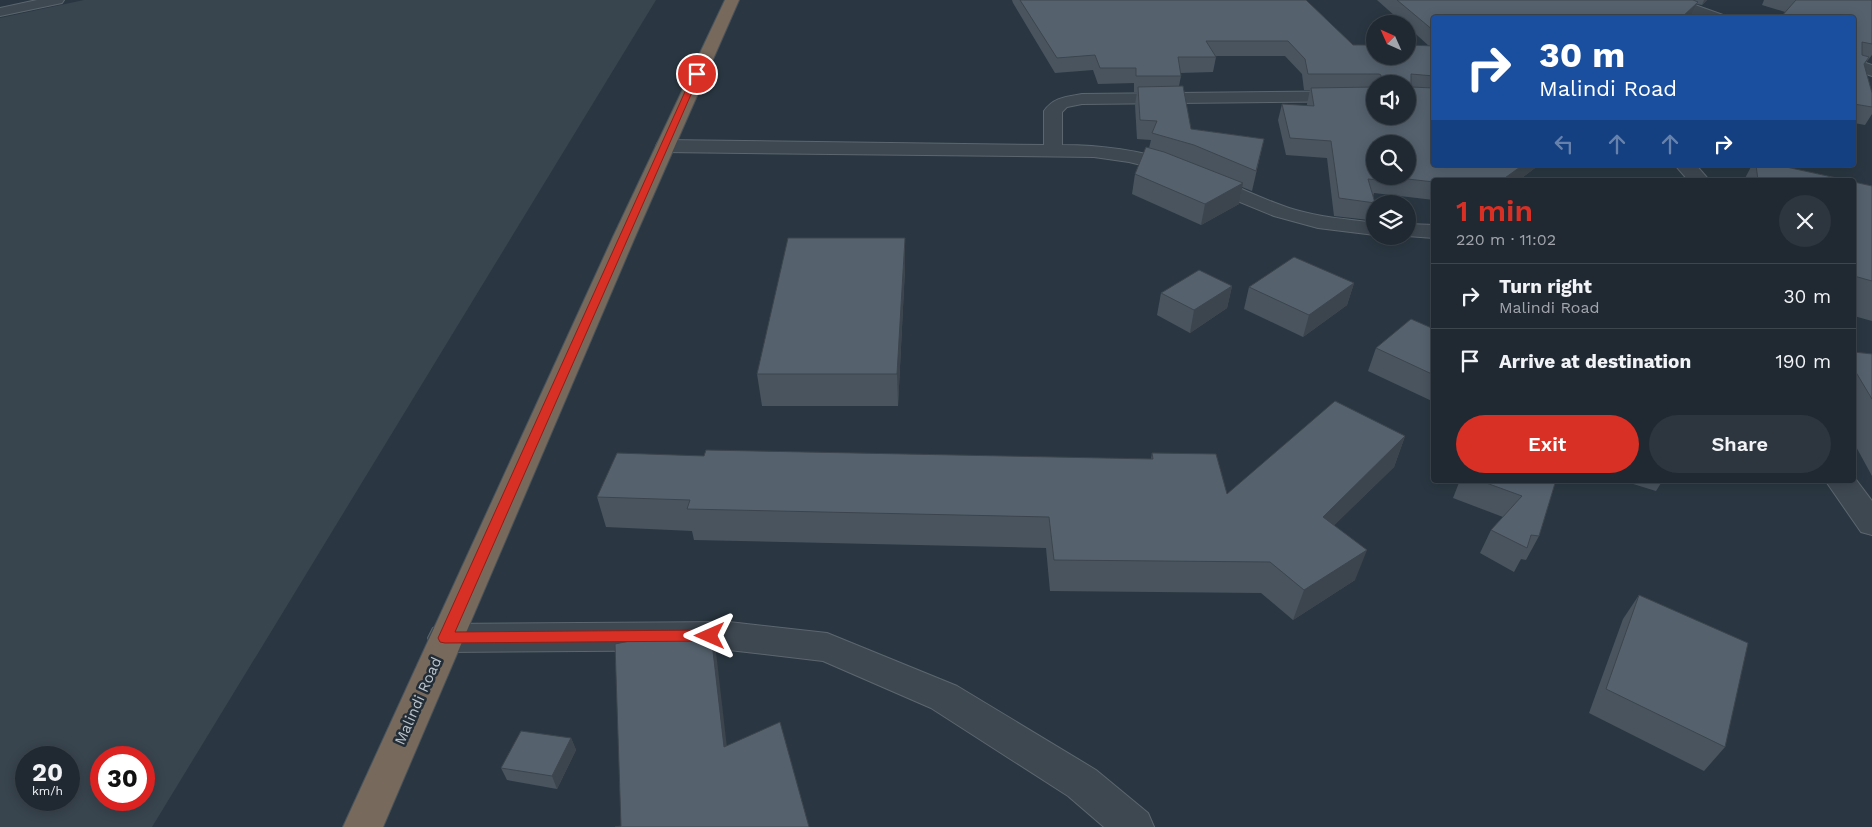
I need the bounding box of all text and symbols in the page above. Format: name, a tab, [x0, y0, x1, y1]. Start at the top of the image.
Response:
north arrow	[1366, 15, 1416, 65]
map controls	[1366, 15, 1416, 245]
text: 30 m	[1539, 34, 1625, 76]
icon: right	[1456, 35, 1521, 100]
pin	[676, 53, 718, 95]
icon: arrive	[683, 60, 711, 88]
button: sound	[1366, 75, 1416, 125]
text: Malindi Road	[1539, 76, 1677, 101]
icon: left	[1550, 130, 1578, 158]
icon: ahead	[1603, 130, 1631, 158]
icon: ahead	[1656, 130, 1684, 158]
icon: right	[1709, 130, 1737, 158]
button: search	[1366, 135, 1416, 185]
text: 1 min	[1456, 193, 1533, 228]
button: layers	[1366, 195, 1416, 245]
button: close	[1779, 195, 1831, 247]
text: 220 m · 11:02	[1456, 230, 1556, 249]
text: Turn right	[1499, 275, 1592, 298]
icon: right	[1456, 282, 1484, 310]
text: 30 m	[1784, 285, 1831, 308]
text: Malindi Road	[1499, 298, 1599, 317]
icon: arrive	[1456, 347, 1484, 375]
text: Arrive at destination	[1499, 350, 1691, 373]
text: 190 m	[1775, 350, 1831, 373]
button: Exit	[1456, 415, 1639, 473]
button: Share	[1649, 415, 1831, 473]
position arrow	[683, 609, 735, 661]
street label: Malindi Road	[391, 654, 445, 748]
speed limit sign: 30	[90, 746, 155, 811]
text: 20	[32, 758, 63, 787]
text: km/h	[32, 784, 63, 798]

